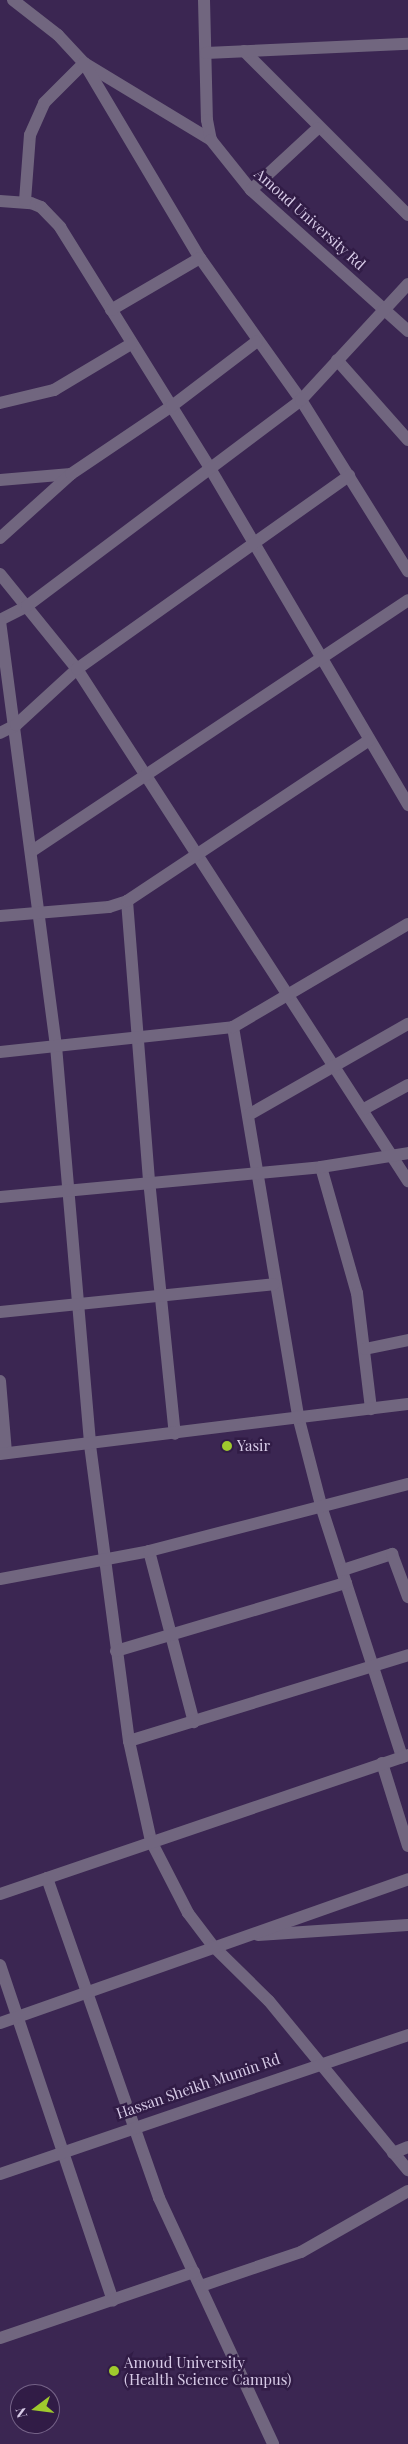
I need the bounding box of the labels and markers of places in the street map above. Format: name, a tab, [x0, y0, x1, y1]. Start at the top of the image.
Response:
place label: Yasir	[237, 1437, 270, 1455]
marker: Yasir	[221, 1440, 233, 1452]
place label: Amoud University (Health Science Campus)	[124, 2353, 291, 2388]
marker: Amoud University (Health Science Campus)	[108, 2365, 120, 2377]

